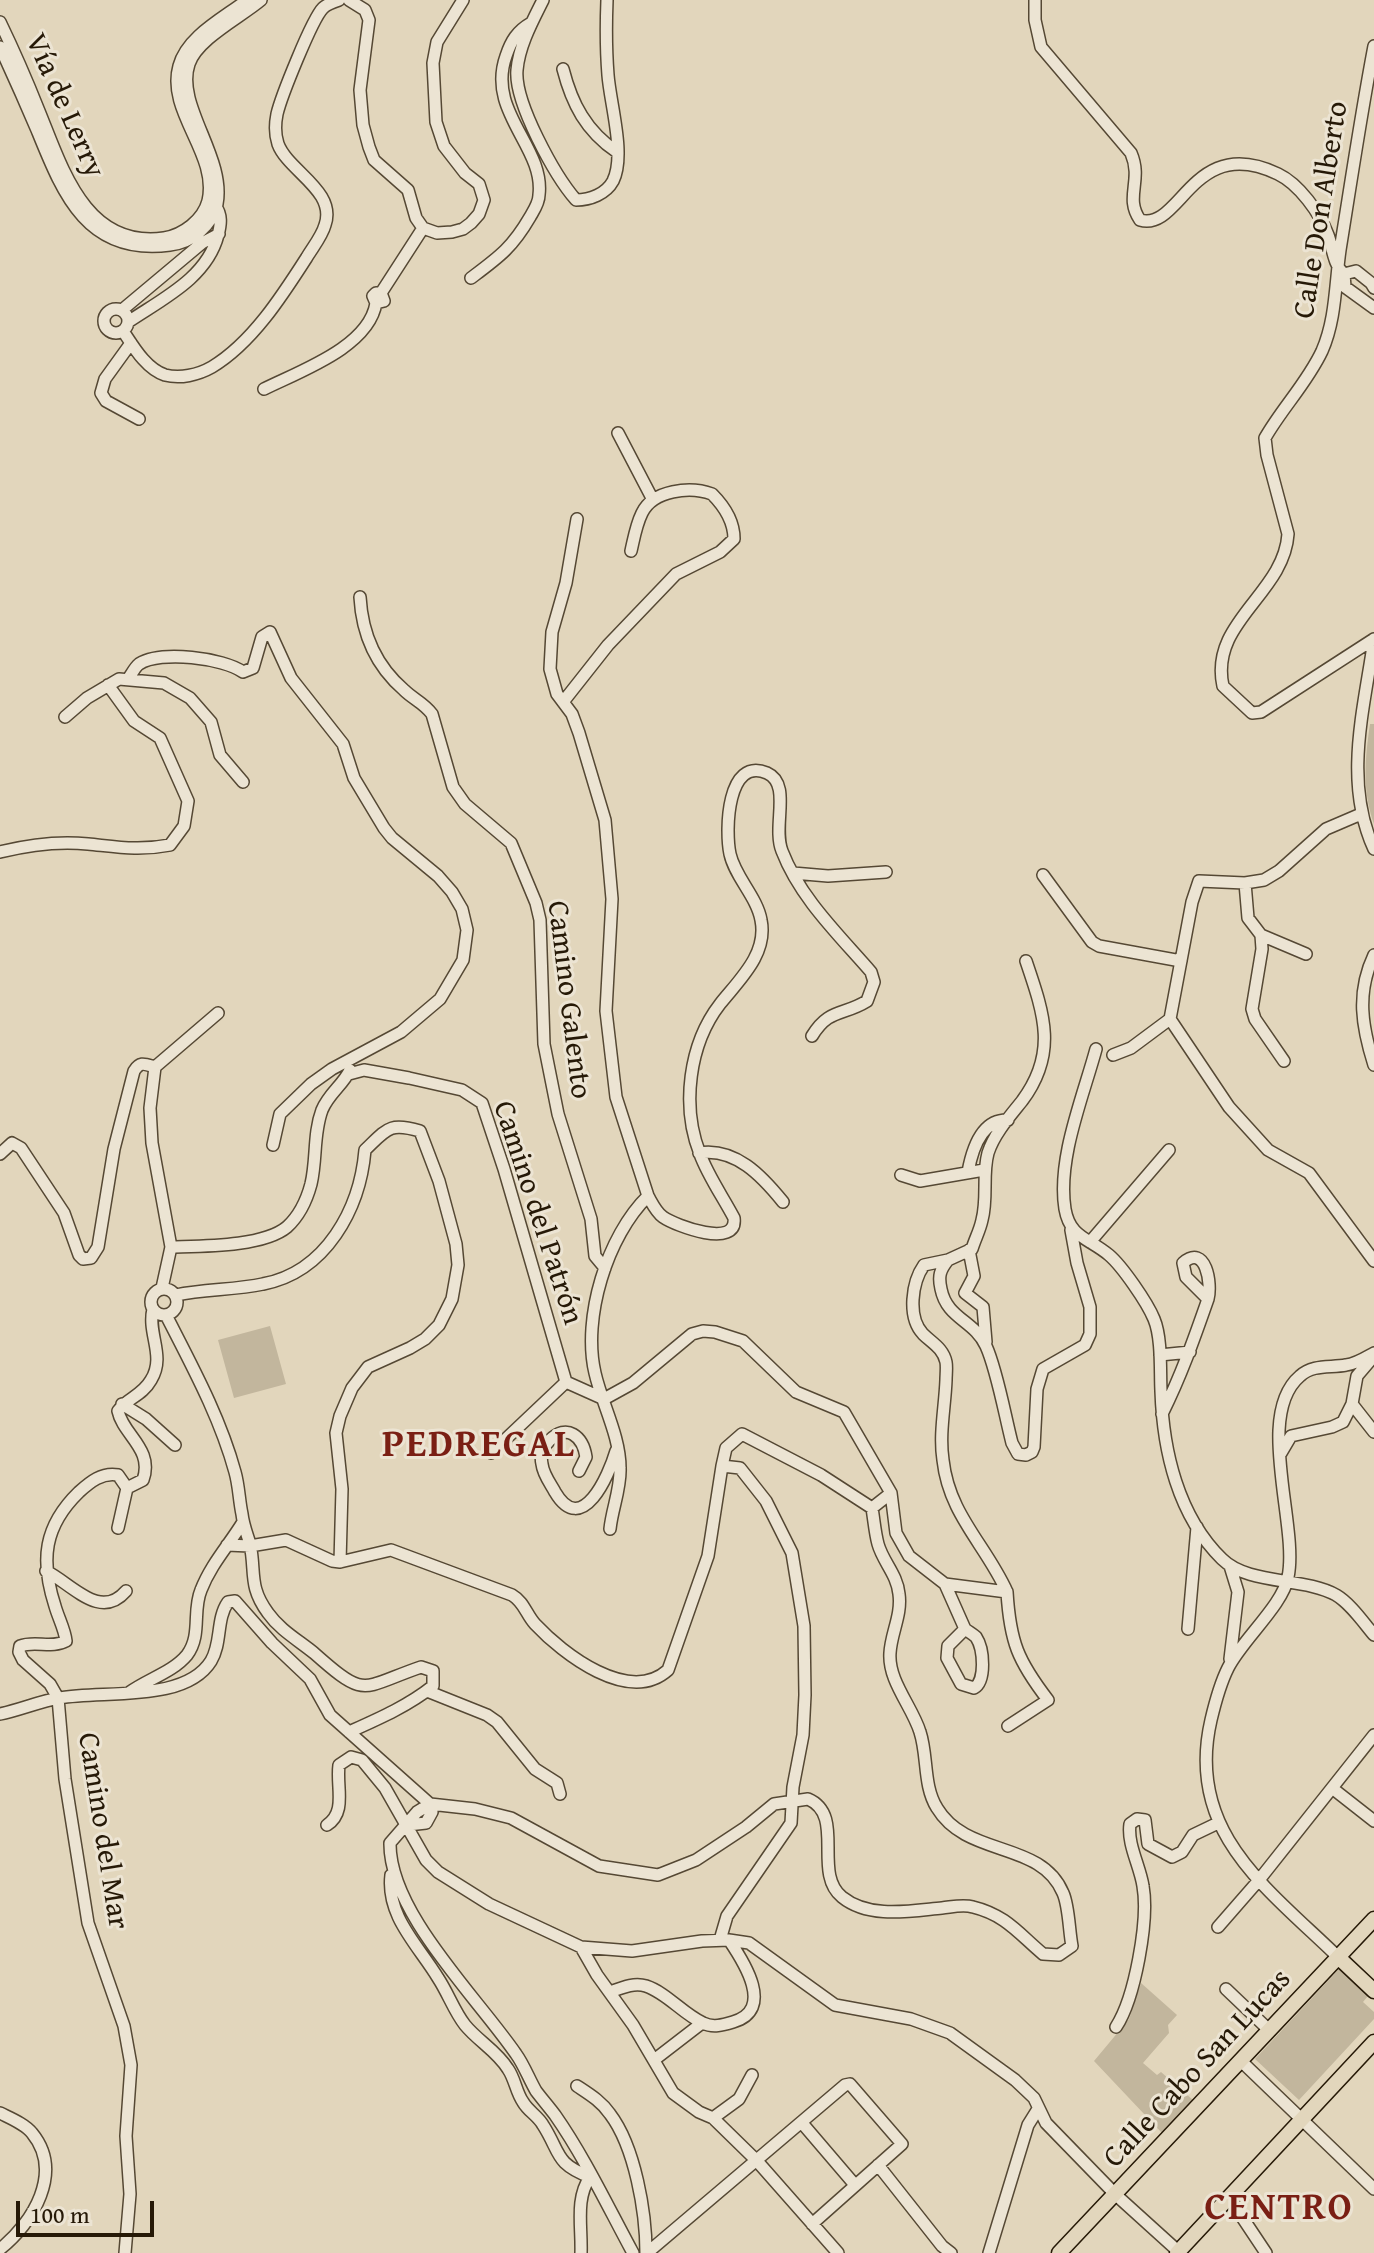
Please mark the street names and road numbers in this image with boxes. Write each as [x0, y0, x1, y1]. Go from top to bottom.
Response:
street label: Vía de Lerry [16, 28, 112, 184]
street label: Calle Don Alberto [1287, 99, 1357, 321]
street label: Camino Galento [538, 899, 598, 1101]
street label: Camino del Patrón [484, 1097, 590, 1329]
street label: Camino del Mar [69, 1730, 135, 1932]
street label: Calle Cabo San Lucas [1097, 1962, 1299, 2176]

